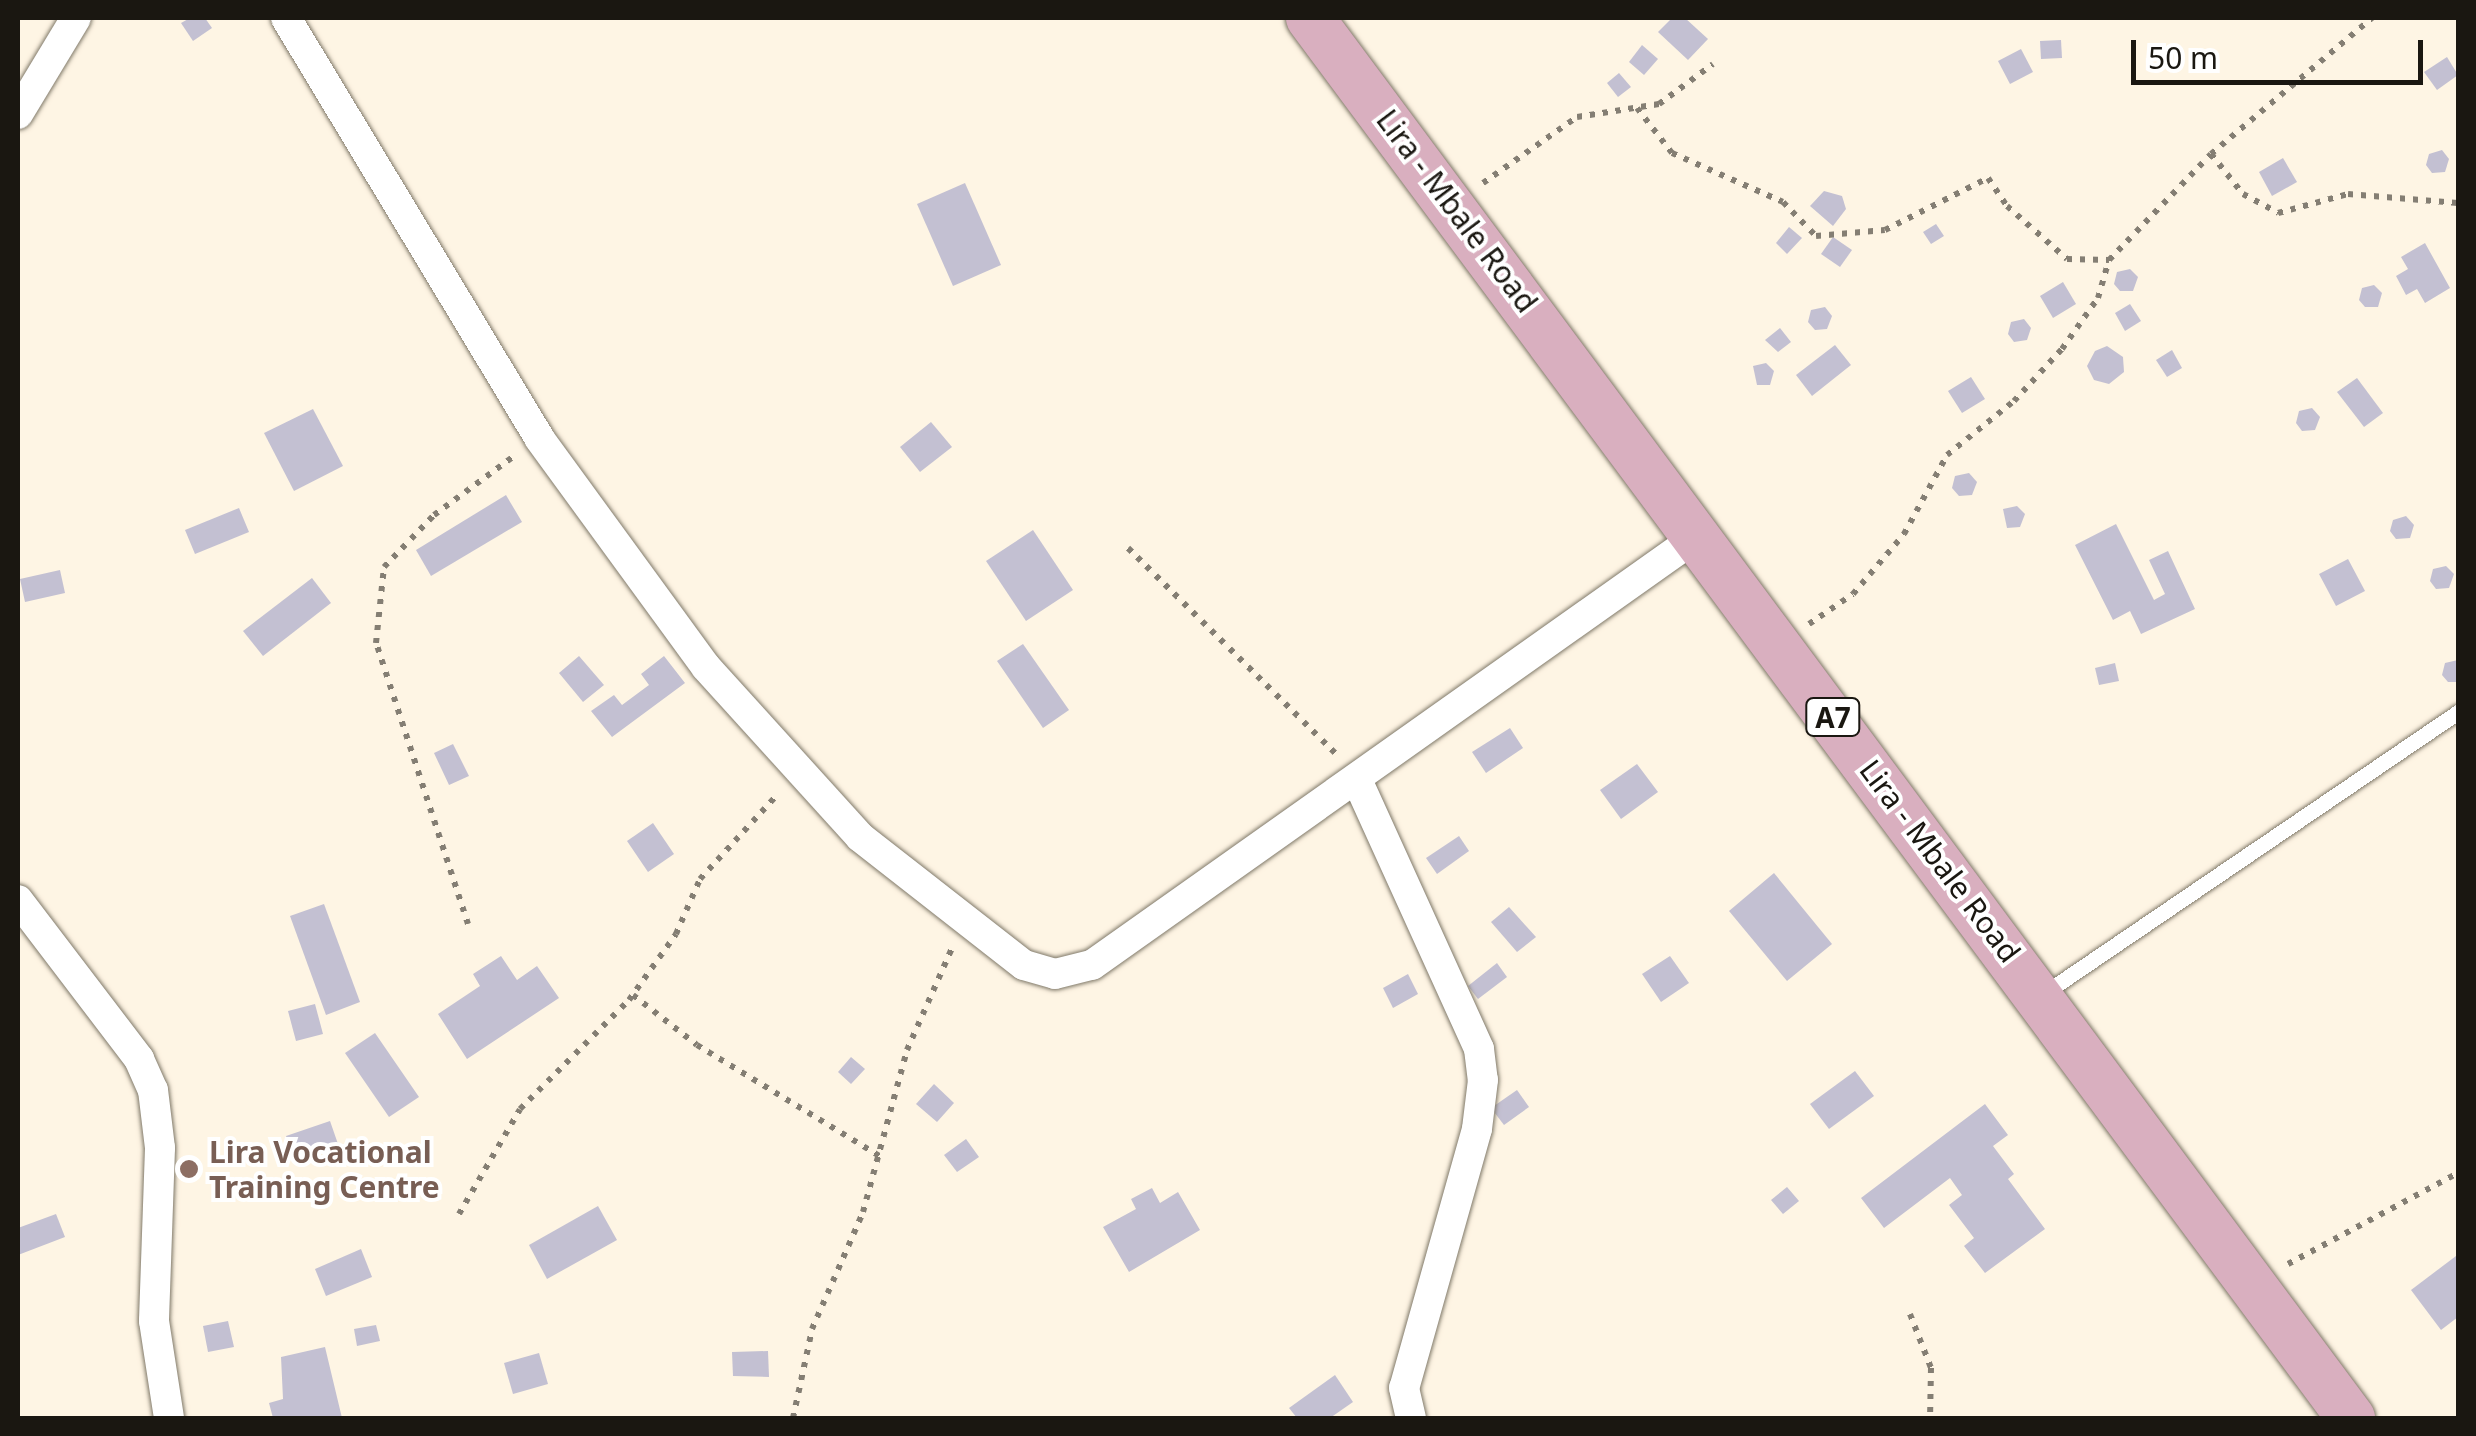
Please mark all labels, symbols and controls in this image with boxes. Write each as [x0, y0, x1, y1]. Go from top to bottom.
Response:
scale bar [2136, 20, 2428, 82]
text: 50 m [2148, 37, 2218, 78]
street label: Lira - Mbale Road [1369, 103, 1545, 319]
road number: A7 [1803, 694, 1863, 740]
street label: Lira - Mbale Road [1852, 753, 2028, 969]
place label: Lira Vocational Training Centre [209, 1134, 440, 1204]
marker: Lira Vocational Training Centre [178, 1158, 200, 1180]

